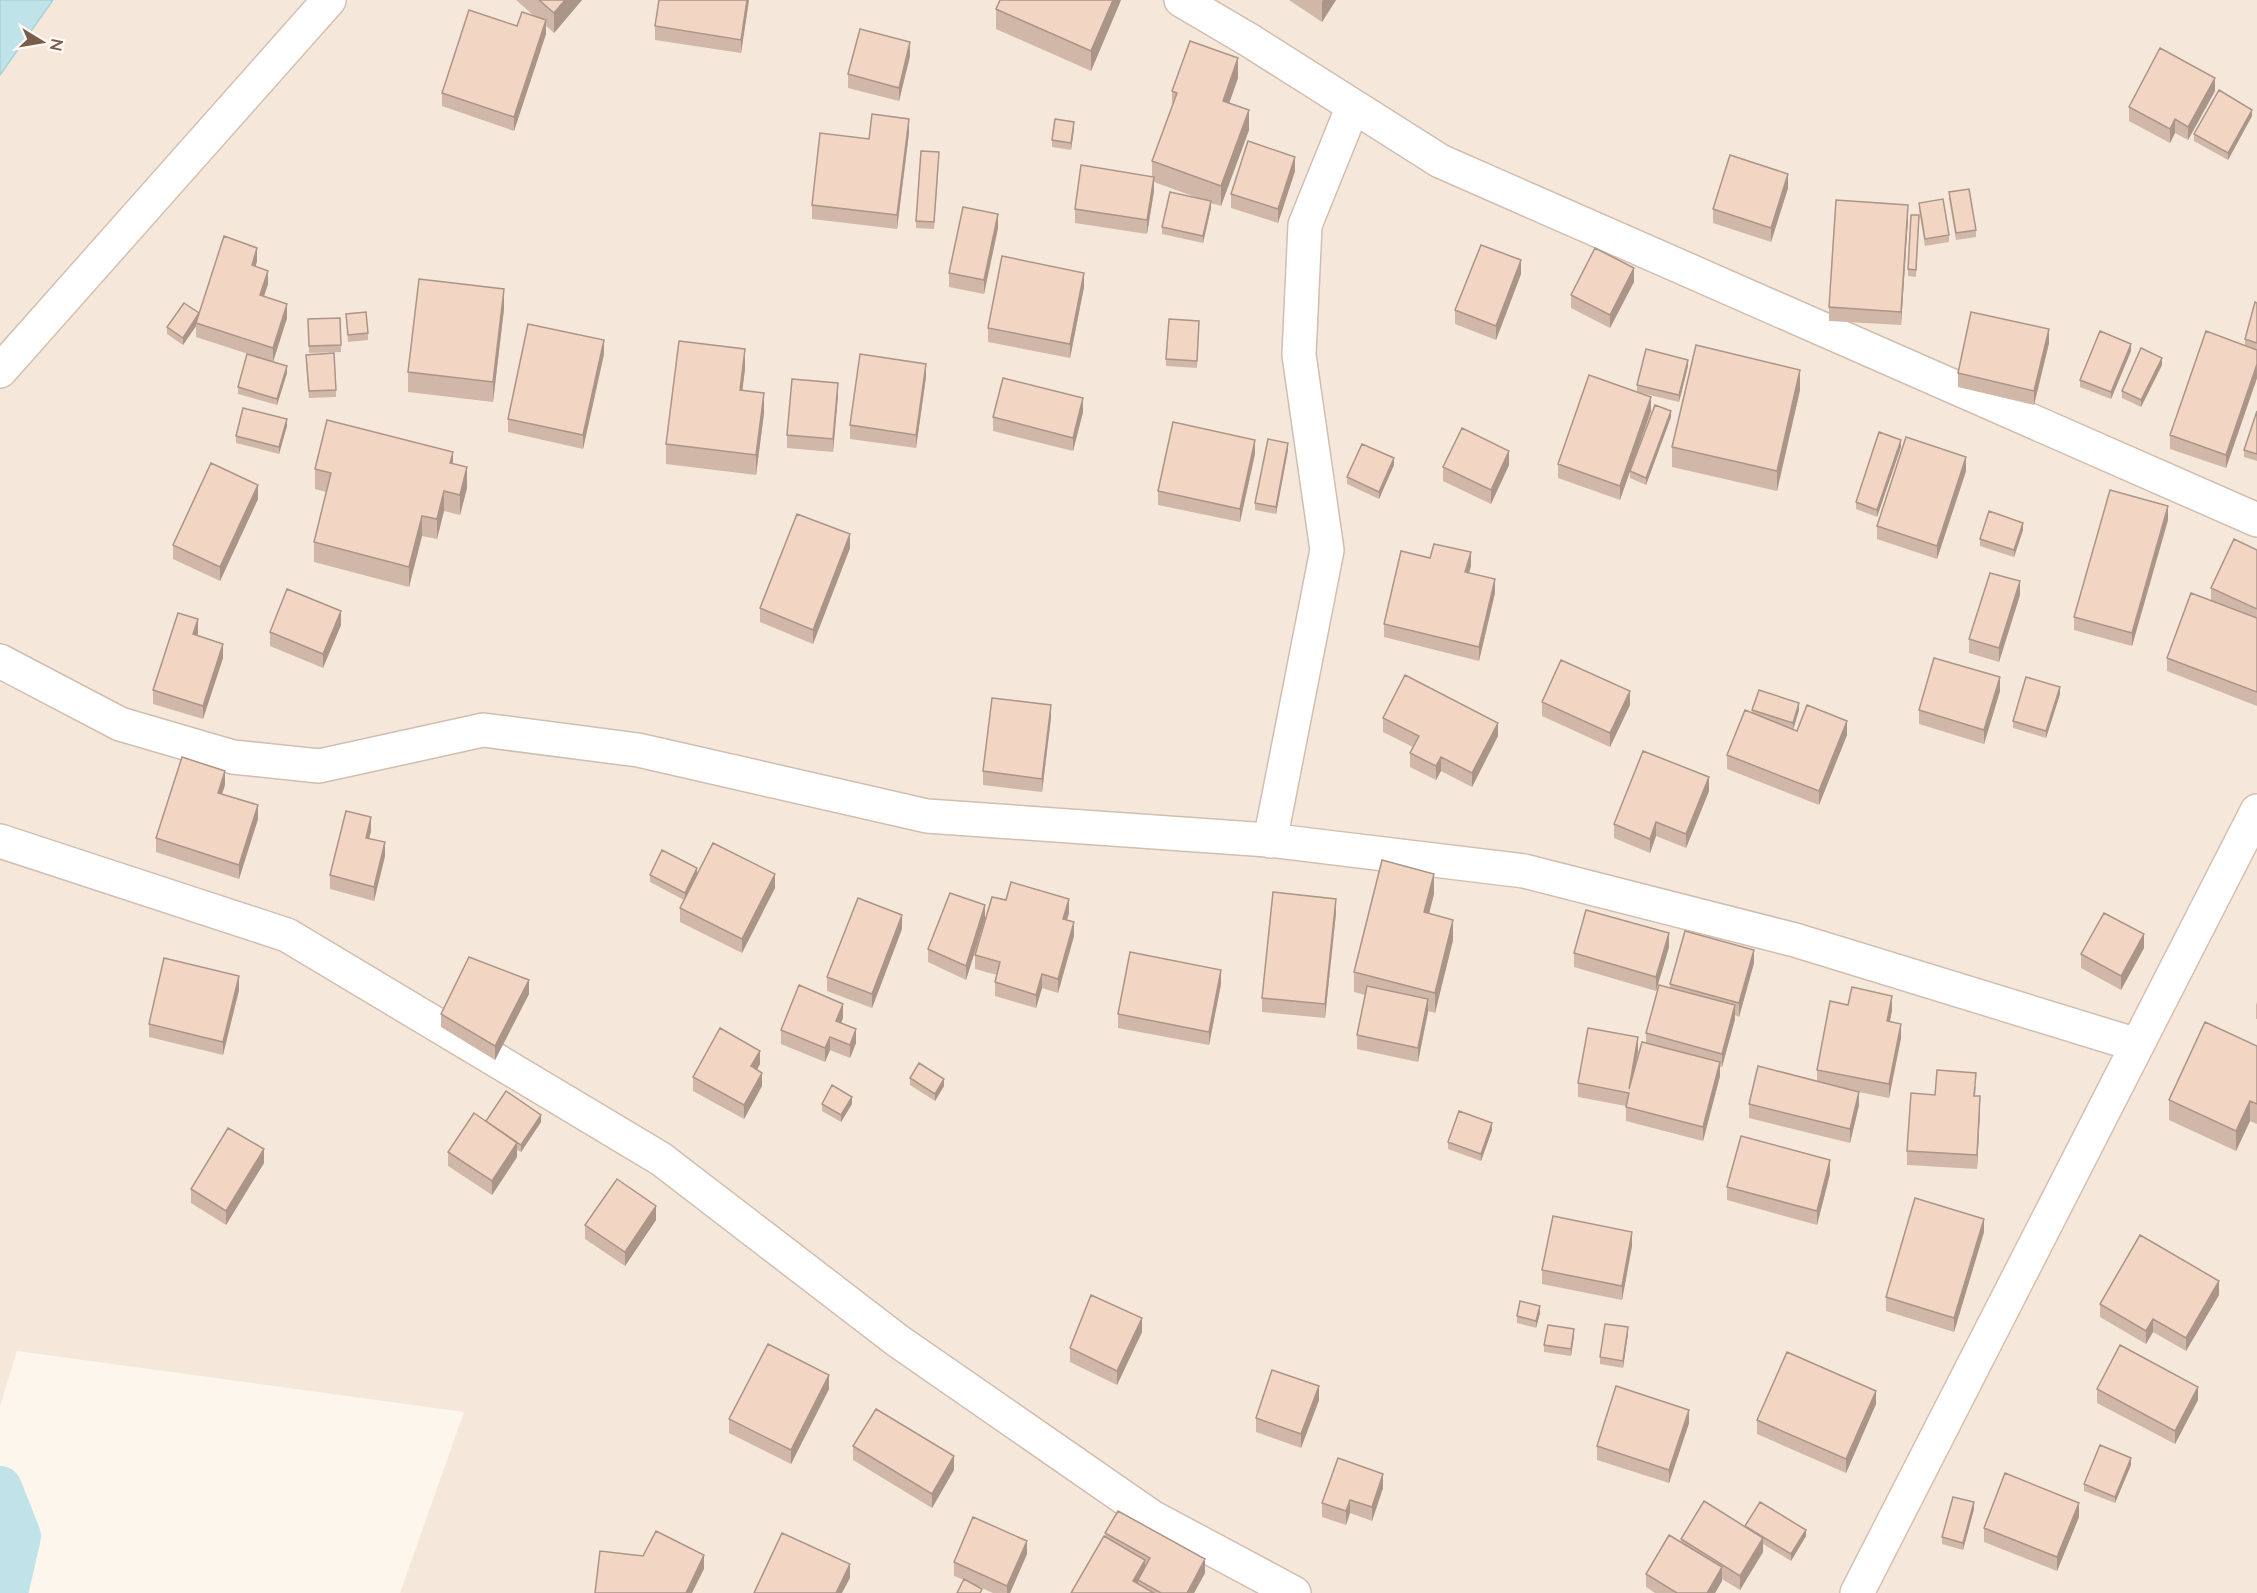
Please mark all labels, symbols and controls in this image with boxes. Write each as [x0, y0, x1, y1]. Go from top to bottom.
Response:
north arrow [12, 12, 72, 72]
text: N [47, 37, 68, 53]

